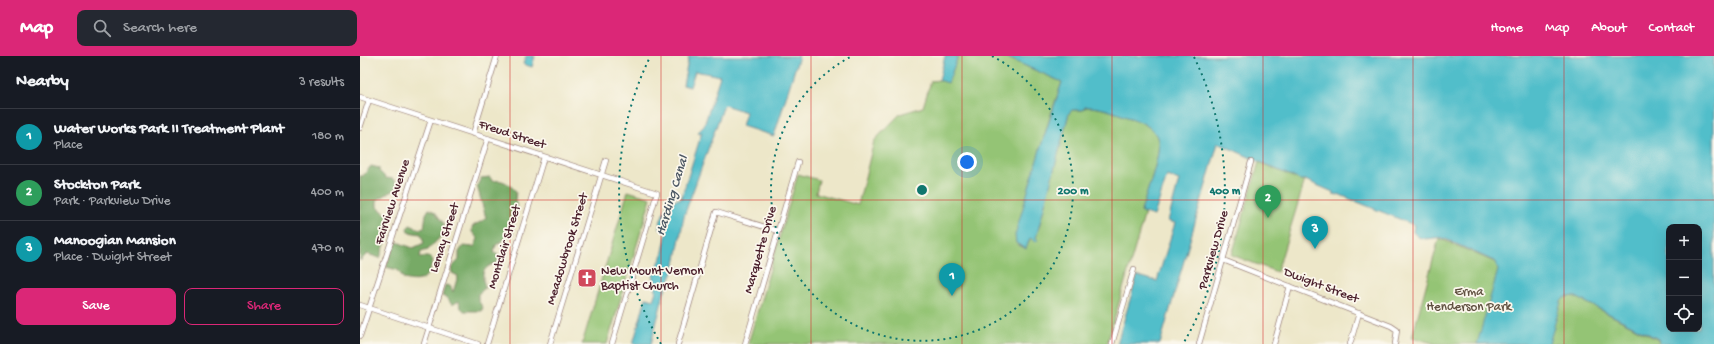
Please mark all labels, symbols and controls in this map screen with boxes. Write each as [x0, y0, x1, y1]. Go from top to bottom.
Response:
search box [77, 10, 357, 46]
text: Map [20, 17, 53, 40]
icon: search [91, 17, 113, 39]
text: Search here [123, 19, 197, 37]
text: Home [1491, 20, 1523, 37]
text: Map [1545, 20, 1569, 37]
text: About [1591, 20, 1627, 37]
text: Contact [1649, 20, 1694, 37]
text: Nearby [16, 72, 69, 92]
text: 3 results [299, 75, 344, 90]
street label: Freud Street [476, 117, 549, 153]
text: Water Works Park II Treatment Plant [54, 120, 284, 138]
text: 1 [26, 129, 32, 144]
text: 180 m [312, 129, 344, 144]
text: Place [54, 138, 82, 153]
your location [957, 152, 977, 172]
water label: Harding Canal [653, 153, 693, 238]
street label: Fairview Avenue [372, 157, 414, 248]
text: Stockton Park [54, 176, 140, 194]
centre of rings [915, 183, 929, 197]
text: 2 [26, 185, 32, 200]
text: 400 m [311, 185, 344, 200]
text: 200 m [1058, 185, 1089, 199]
text: 400 m [1209, 185, 1241, 199]
pin: 2 [1255, 185, 1281, 218]
street label: Meadowbrook Street [544, 190, 593, 307]
text: Park · Parkview Drive [54, 194, 171, 209]
street label: Lemay Street [427, 200, 464, 275]
street label: Montclair Street [485, 202, 525, 291]
street label: Marquette Drive [741, 204, 781, 295]
street label: Parkview Drive [1195, 208, 1233, 292]
pin: 3 [1302, 216, 1328, 249]
map controls [1666, 224, 1702, 332]
button: + [1666, 224, 1702, 260]
text: Manoogian Mansion [54, 232, 176, 250]
text: 3 [26, 241, 32, 256]
text: 470 m [311, 241, 344, 256]
text: Place · Dwight Street [54, 250, 171, 265]
button: − [1666, 260, 1702, 296]
pin: 1 [939, 263, 965, 296]
place label: New Mount Vernon Baptist Church [600, 264, 704, 294]
street label: Dwight Street [1281, 265, 1362, 308]
church icon: New Mount Vernon Baptist Church [576, 267, 598, 289]
park label: Erma Henderson Park [1427, 285, 1513, 315]
button: Save [16, 288, 176, 325]
button: Share [184, 288, 344, 325]
button: locate [1666, 296, 1702, 332]

